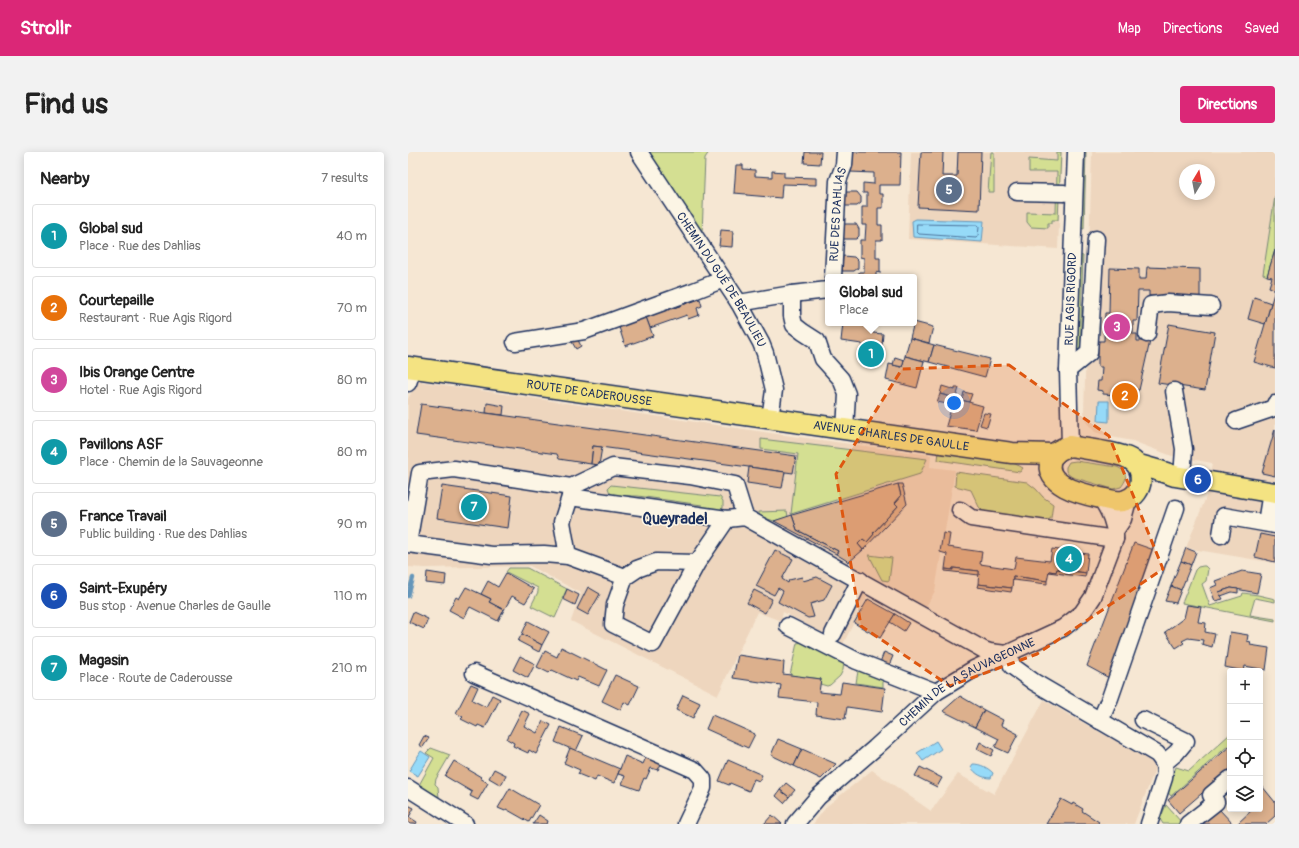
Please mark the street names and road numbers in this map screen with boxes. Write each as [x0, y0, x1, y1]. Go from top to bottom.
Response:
street label: RUE DES DAHLIAS [827, 165, 851, 262]
street label: CHEMIN DU GUÉ DE BEAULIEU [673, 209, 769, 350]
street label: RUE AGIS RIGORD [1062, 252, 1080, 346]
street label: ROUTE DE CADEROUSSE [526, 377, 653, 410]
street label: AVENUE CHARLES DE GAULLE [812, 418, 970, 455]
street label: CHEMIN DE LA SAUVAGEONNE [896, 635, 1038, 730]

